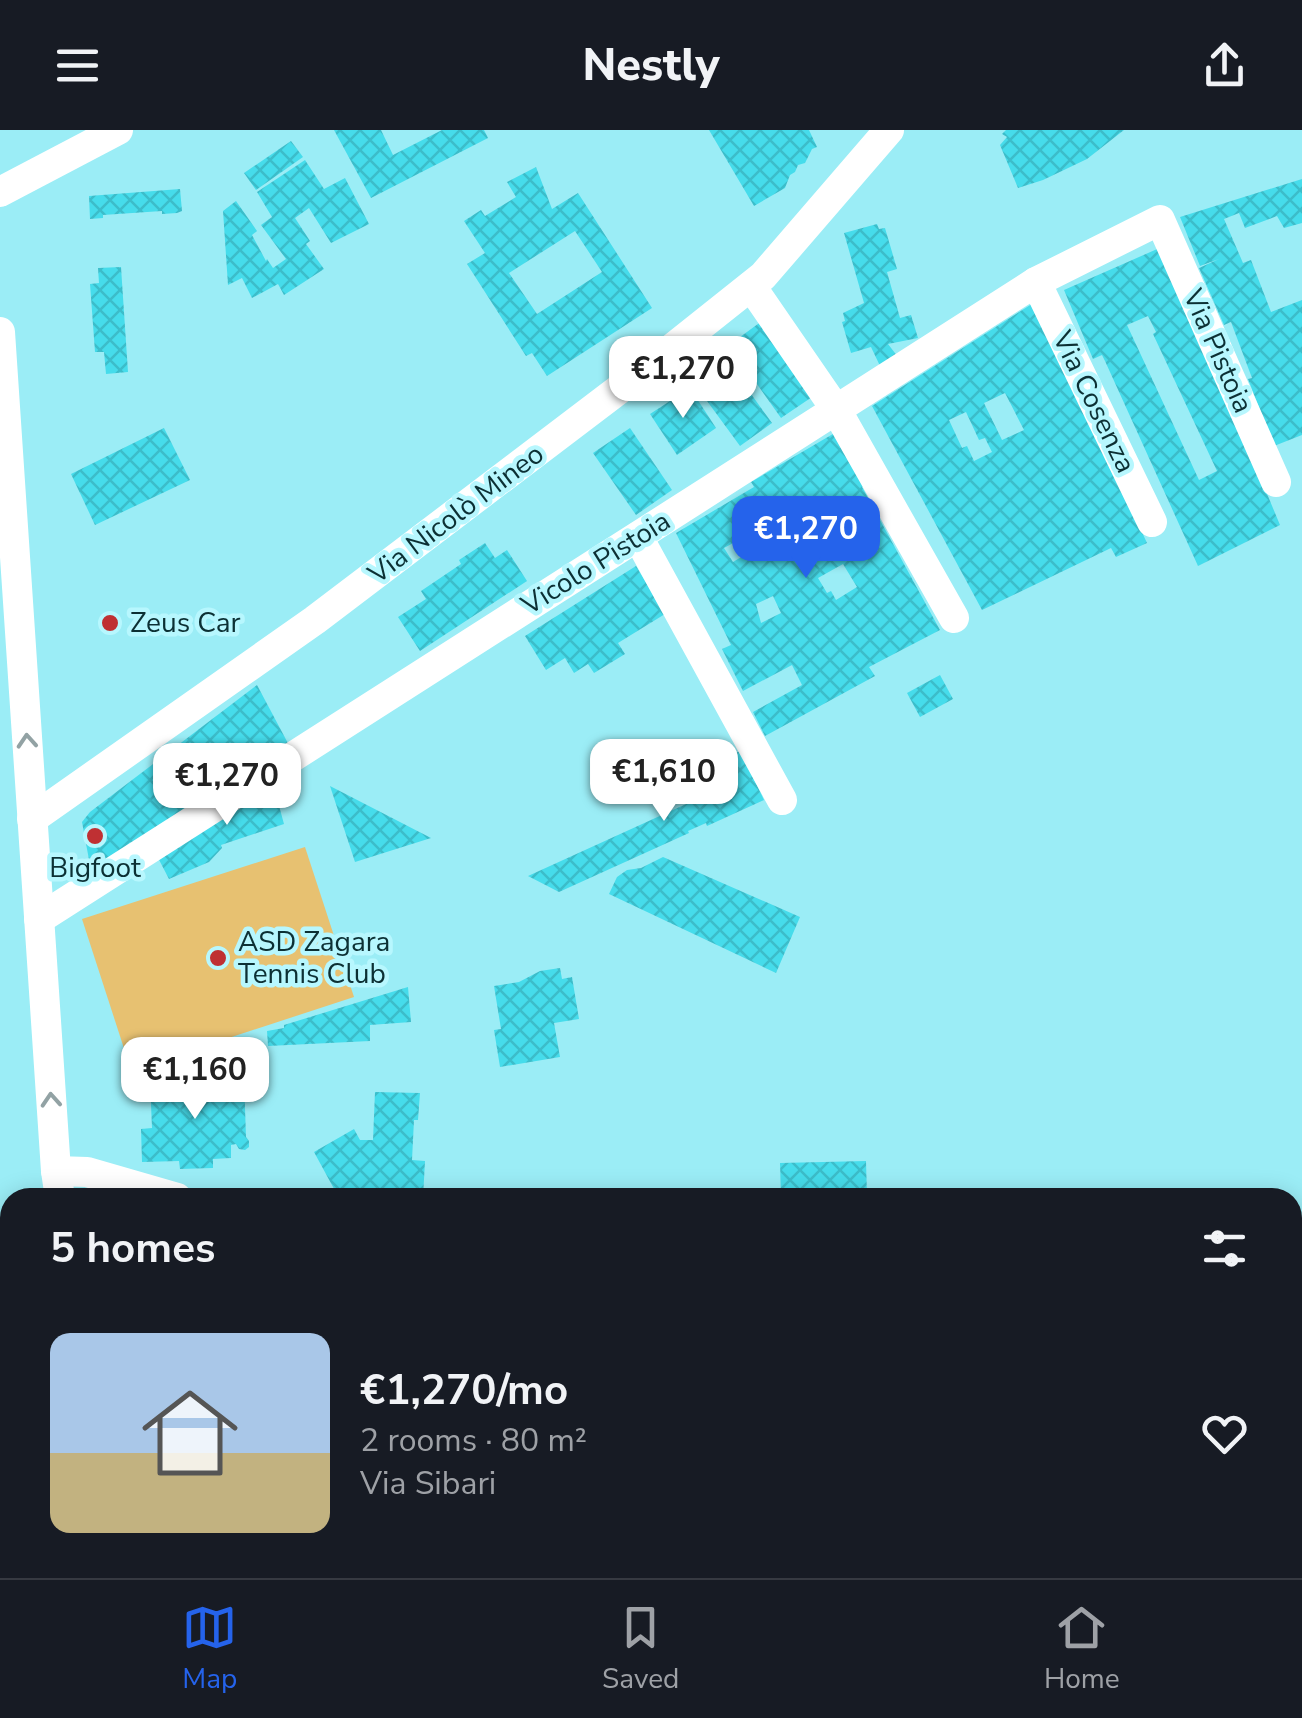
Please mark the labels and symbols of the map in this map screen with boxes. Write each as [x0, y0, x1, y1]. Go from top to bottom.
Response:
street label: Via Pistoia [1173, 282, 1262, 419]
street label: Via Cosenza [1043, 324, 1145, 479]
pin: €1,270 [602, 336, 764, 421]
street label: Via Nicolò Mineo [360, 435, 552, 593]
pin: €1,270 [725, 496, 887, 581]
street label: Vicolo Pistoia [513, 502, 678, 624]
place label: Zeus Car [130, 604, 241, 642]
marker: Zeus Car [99, 612, 121, 634]
one-way arrow [17, 733, 38, 749]
pin: €1,610 [583, 739, 745, 824]
pin: €1,270 [146, 743, 308, 828]
marker: Bigfoot [84, 825, 106, 847]
place label: Bigfoot [49, 849, 141, 887]
place label: ASD Zagara Tennis Club [238, 923, 390, 993]
marker: ASD Zagara Tennis Club [207, 947, 229, 969]
pin: €1,160 [114, 1037, 276, 1122]
one-way arrow [41, 1092, 63, 1108]

